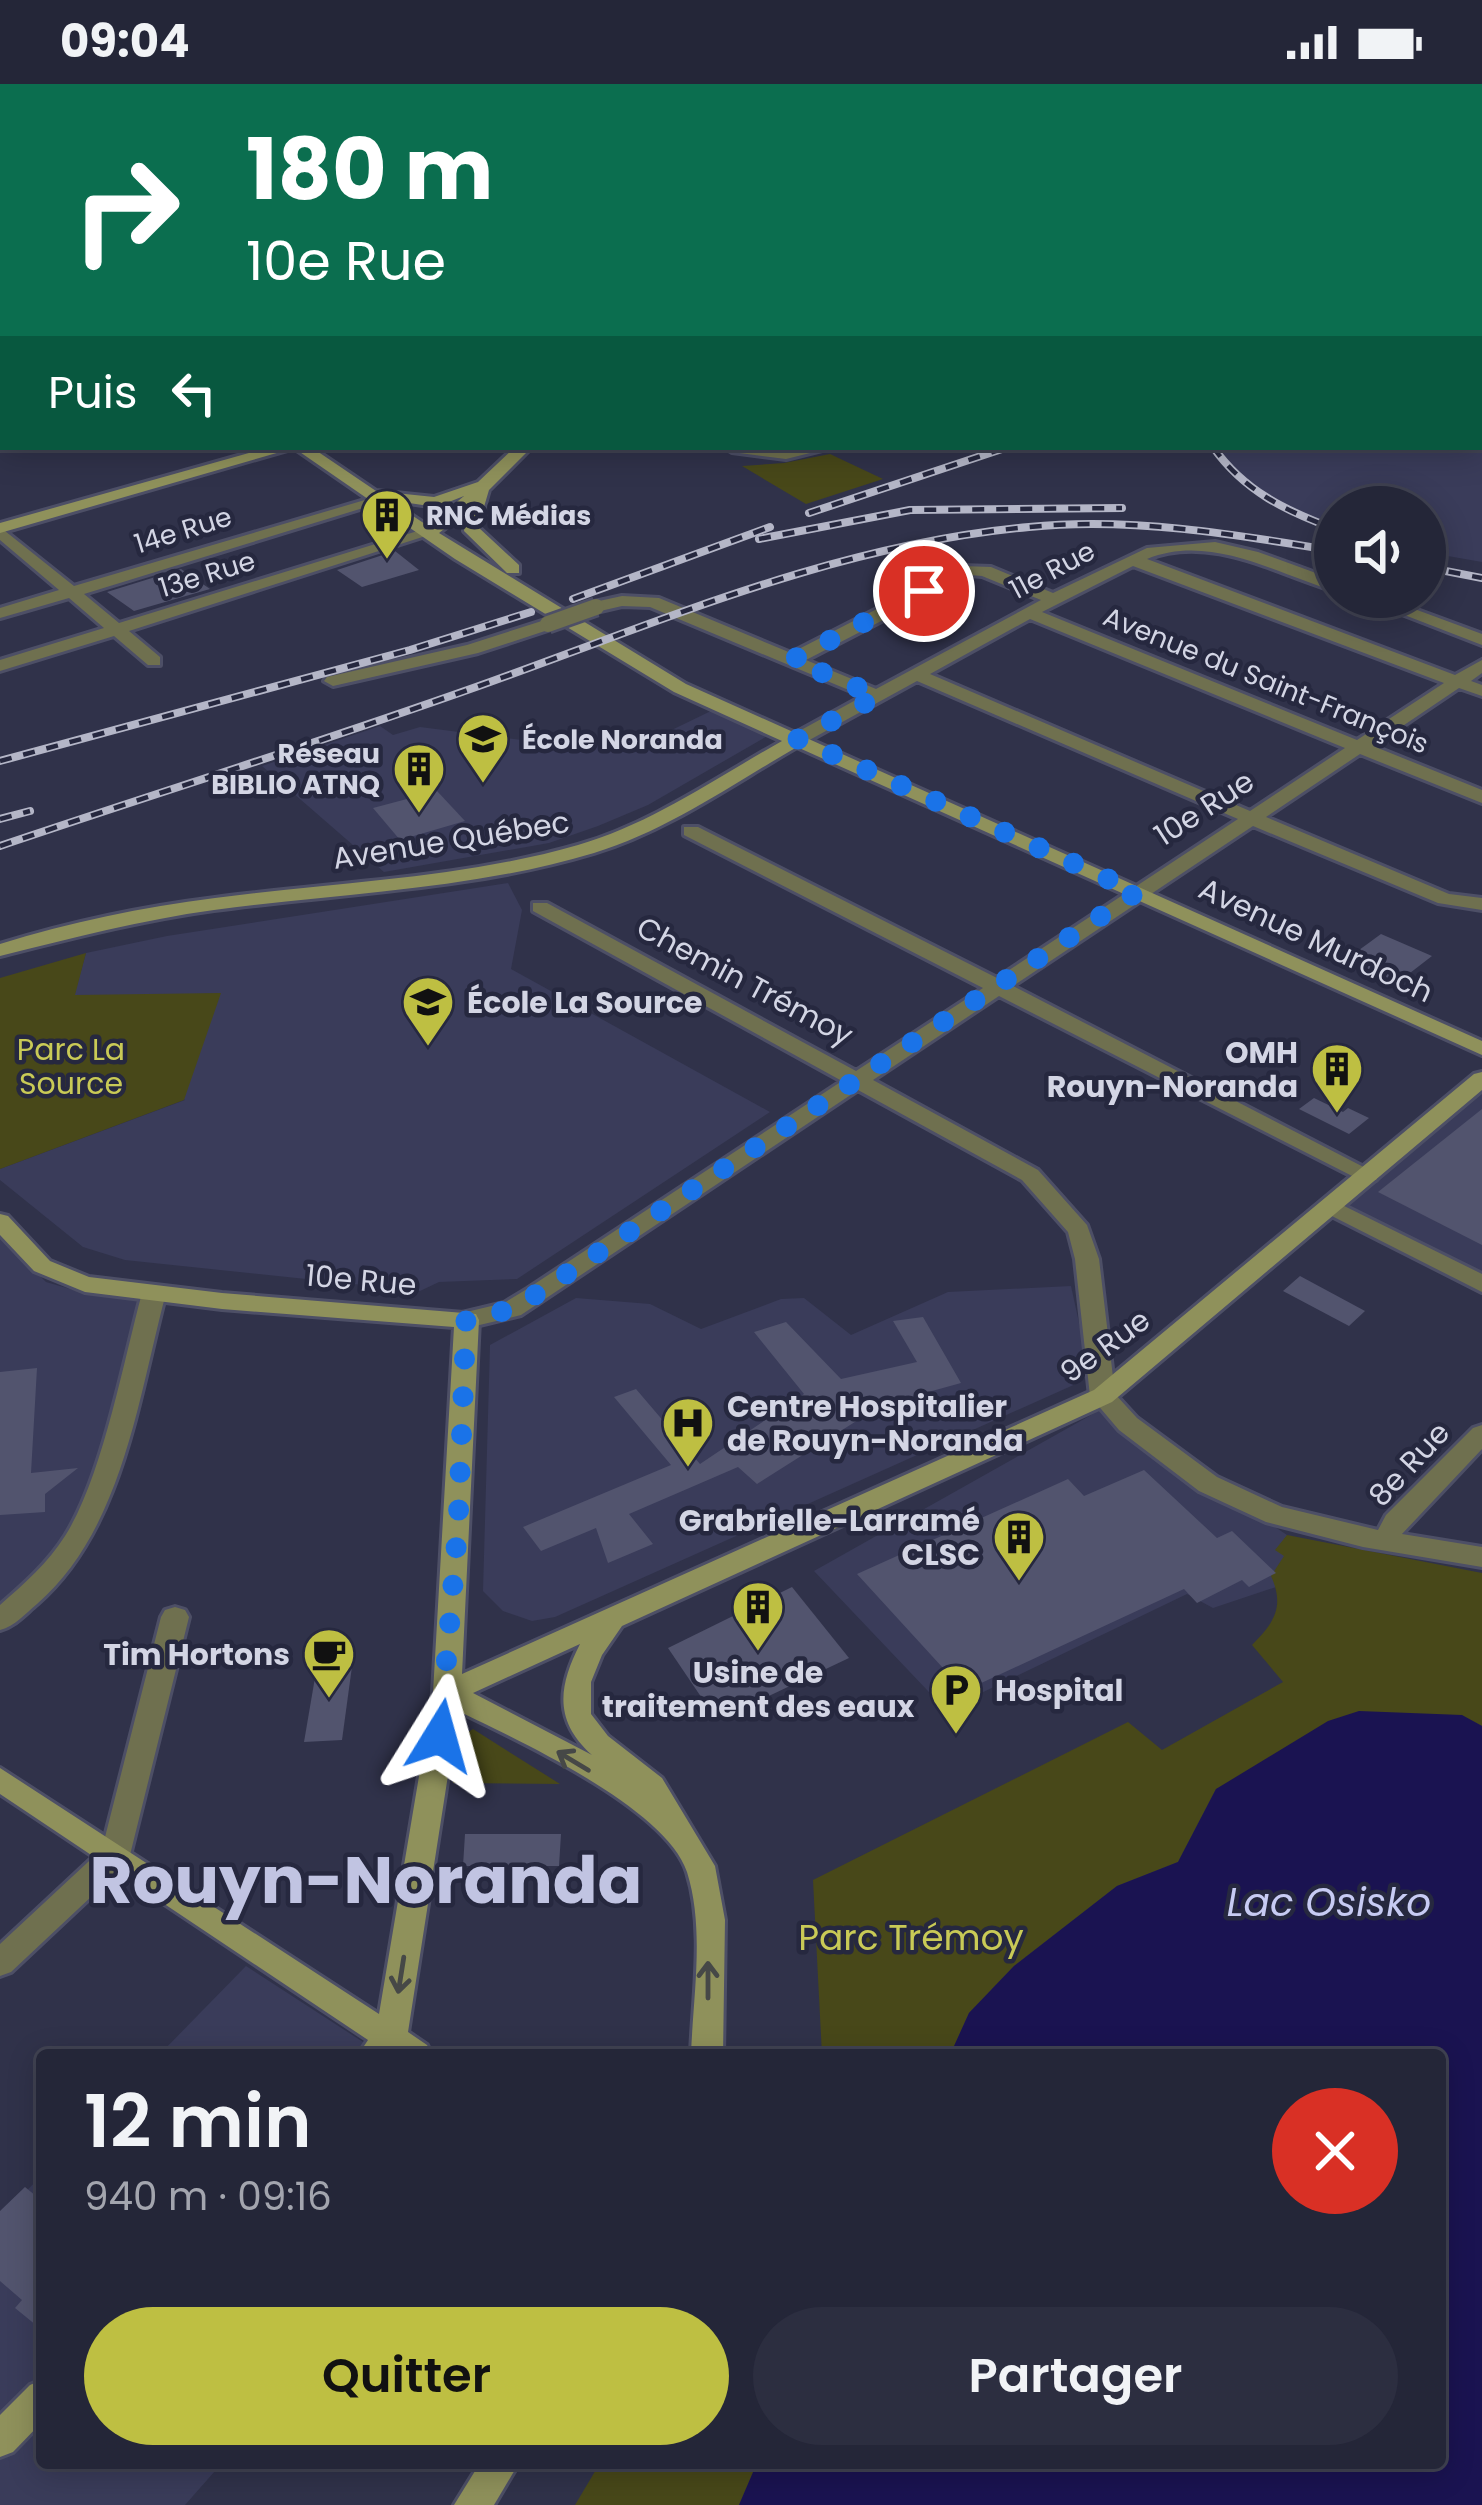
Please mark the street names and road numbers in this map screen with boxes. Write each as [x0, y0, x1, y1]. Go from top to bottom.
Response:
street label: 14e Rue [130, 498, 236, 562]
street label: 11e Rue [1003, 532, 1101, 608]
street label: 13e Rue [154, 542, 260, 606]
street label: Avenue du Saint-François [1098, 598, 1434, 762]
street label: 10e Rue [1146, 760, 1262, 856]
street label: Avenue Québec [330, 800, 572, 880]
street label: Avenue Murdoch [1192, 867, 1440, 1013]
street label: Chemin Trémoy [629, 906, 861, 1056]
street label: 10e Rue [304, 1254, 418, 1306]
street label: 9e Rue [1051, 1299, 1159, 1393]
street label: 8e Rue [1359, 1412, 1459, 1516]

